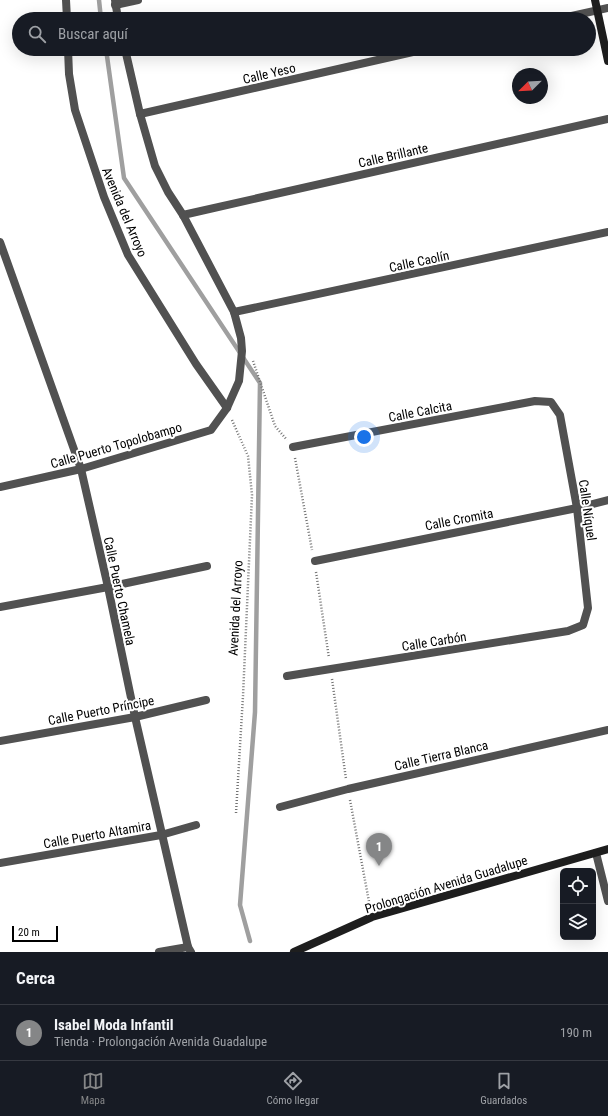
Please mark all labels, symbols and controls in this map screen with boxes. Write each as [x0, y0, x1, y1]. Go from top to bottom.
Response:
search box [12, 12, 596, 56]
icon: search [26, 23, 48, 45]
text: Buscar aquí [58, 25, 128, 43]
street label: Calle Yeso [241, 60, 297, 87]
north arrow [512, 68, 548, 104]
street label: Calle Brillante [357, 140, 429, 171]
street label: Avenida del Arroyo [99, 165, 150, 259]
street label: Calle Caolín [388, 248, 451, 275]
street label: Calle Calcita [387, 398, 453, 425]
street label: Calle Puerto Topolobampo [49, 420, 184, 471]
your location [354, 427, 374, 447]
street label: Calle Níquel [576, 479, 599, 542]
street label: Calle Cromita [424, 506, 494, 533]
street label: Calle Puerto Chamela [101, 535, 138, 647]
street label: Avenida del Arroyo [226, 560, 245, 656]
street label: Calle Carbón [401, 629, 468, 654]
street label: Calle Puerto Príncipe [47, 693, 155, 728]
street label: Calle Tierra Blanca [393, 737, 490, 774]
street label: Calle Puerto Altamira [42, 818, 152, 851]
pin: 1 [366, 833, 392, 866]
street label: Prolongación Avenida Guadalupe [363, 853, 529, 916]
map controls [560, 868, 596, 940]
button: locate [560, 868, 596, 904]
button: layers [560, 904, 596, 940]
scale bar [12, 924, 58, 943]
text: 20 m [18, 926, 40, 939]
text: Cerca [16, 968, 55, 988]
text: Isabel Moda Infantil [54, 1016, 174, 1034]
text: 1 [26, 1025, 32, 1040]
text: 190 m [560, 1025, 592, 1040]
text: Tienda · Prolongación Avenida Guadalupe [54, 1034, 267, 1049]
tab: Mapa [81, 1070, 105, 1107]
tab: Cómo llegar [266, 1070, 319, 1107]
tab: Guardados [480, 1070, 527, 1107]

